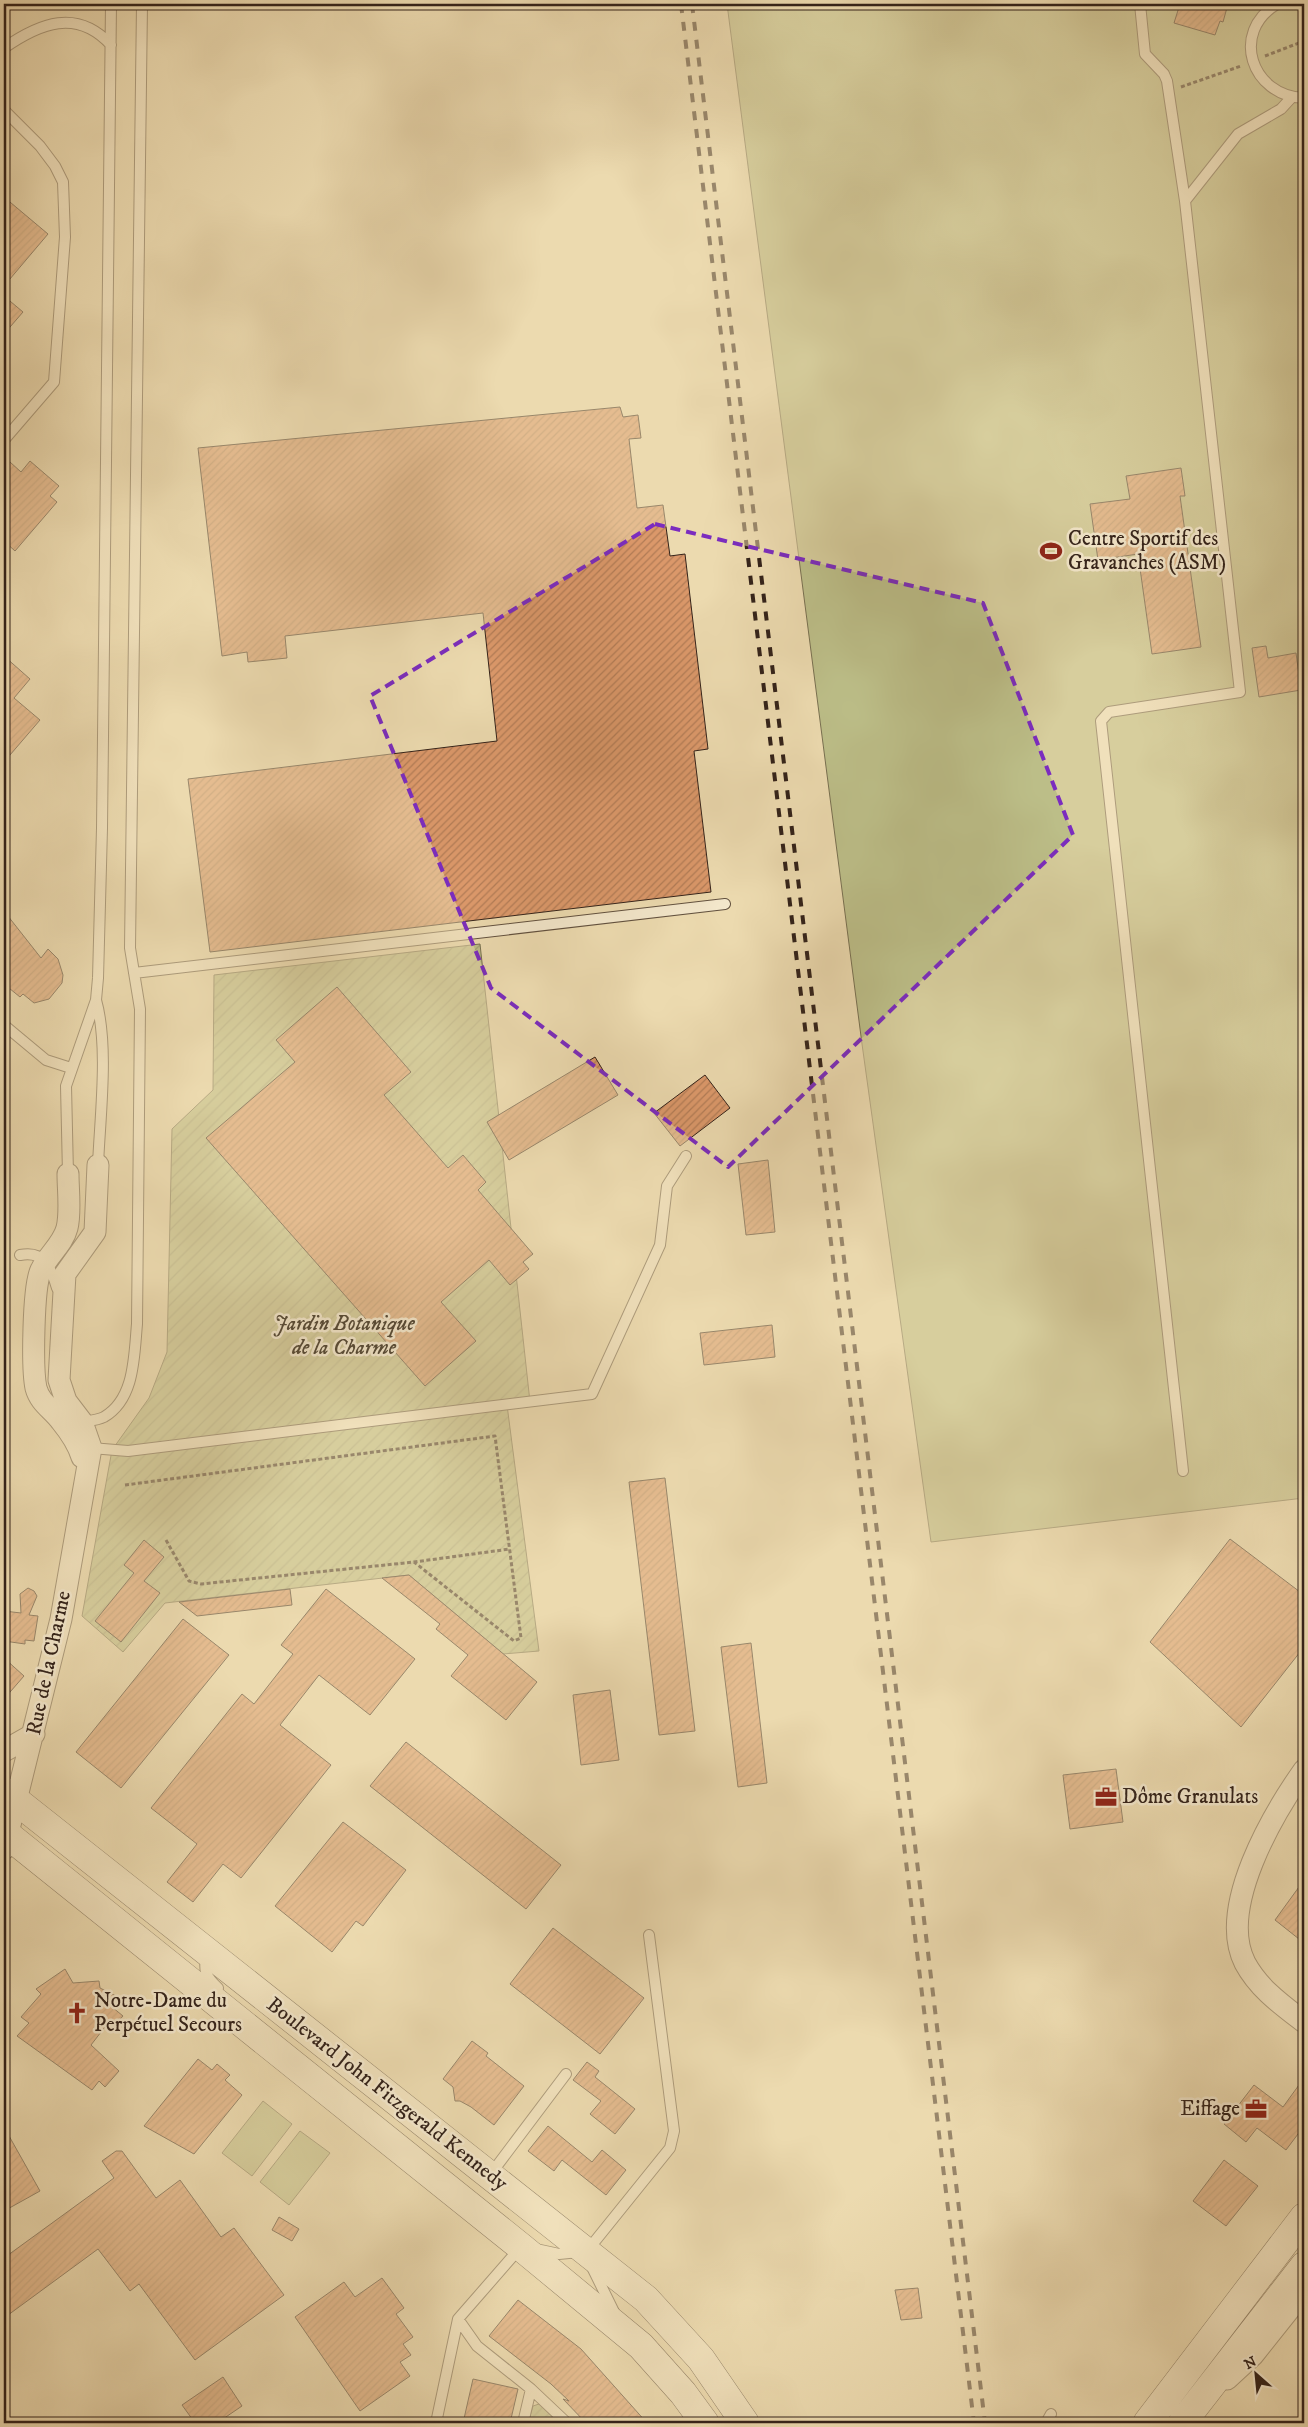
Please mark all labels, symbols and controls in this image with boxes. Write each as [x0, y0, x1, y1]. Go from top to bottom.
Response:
place label: Centre Sportif des Gravanches (ASM) [1068, 526, 1226, 576]
sports icon: Centre Sportif des Gravanches (ASM) [1038, 538, 1064, 564]
park label: Jardin Botanique de la Charme [273, 1311, 415, 1361]
street label: Rue de la Charme [21, 1588, 77, 1738]
office icon: Dôme Granulats [1093, 1784, 1119, 1810]
place label: Dôme Granulats [1122, 1784, 1258, 1810]
place label: Notre-Dame du Perpétuel Secours [94, 1988, 242, 2038]
street label: Boulevard John Fitzgerald Kennedy [261, 1992, 514, 2197]
church icon: Notre-Dame du Perpétuel Secours [64, 2000, 90, 2026]
place label: Eiffage [1180, 2096, 1240, 2122]
office icon: Eiffage [1243, 2096, 1269, 2122]
north arrow [1230, 2350, 1280, 2400]
text: N [1241, 2352, 1260, 2374]

